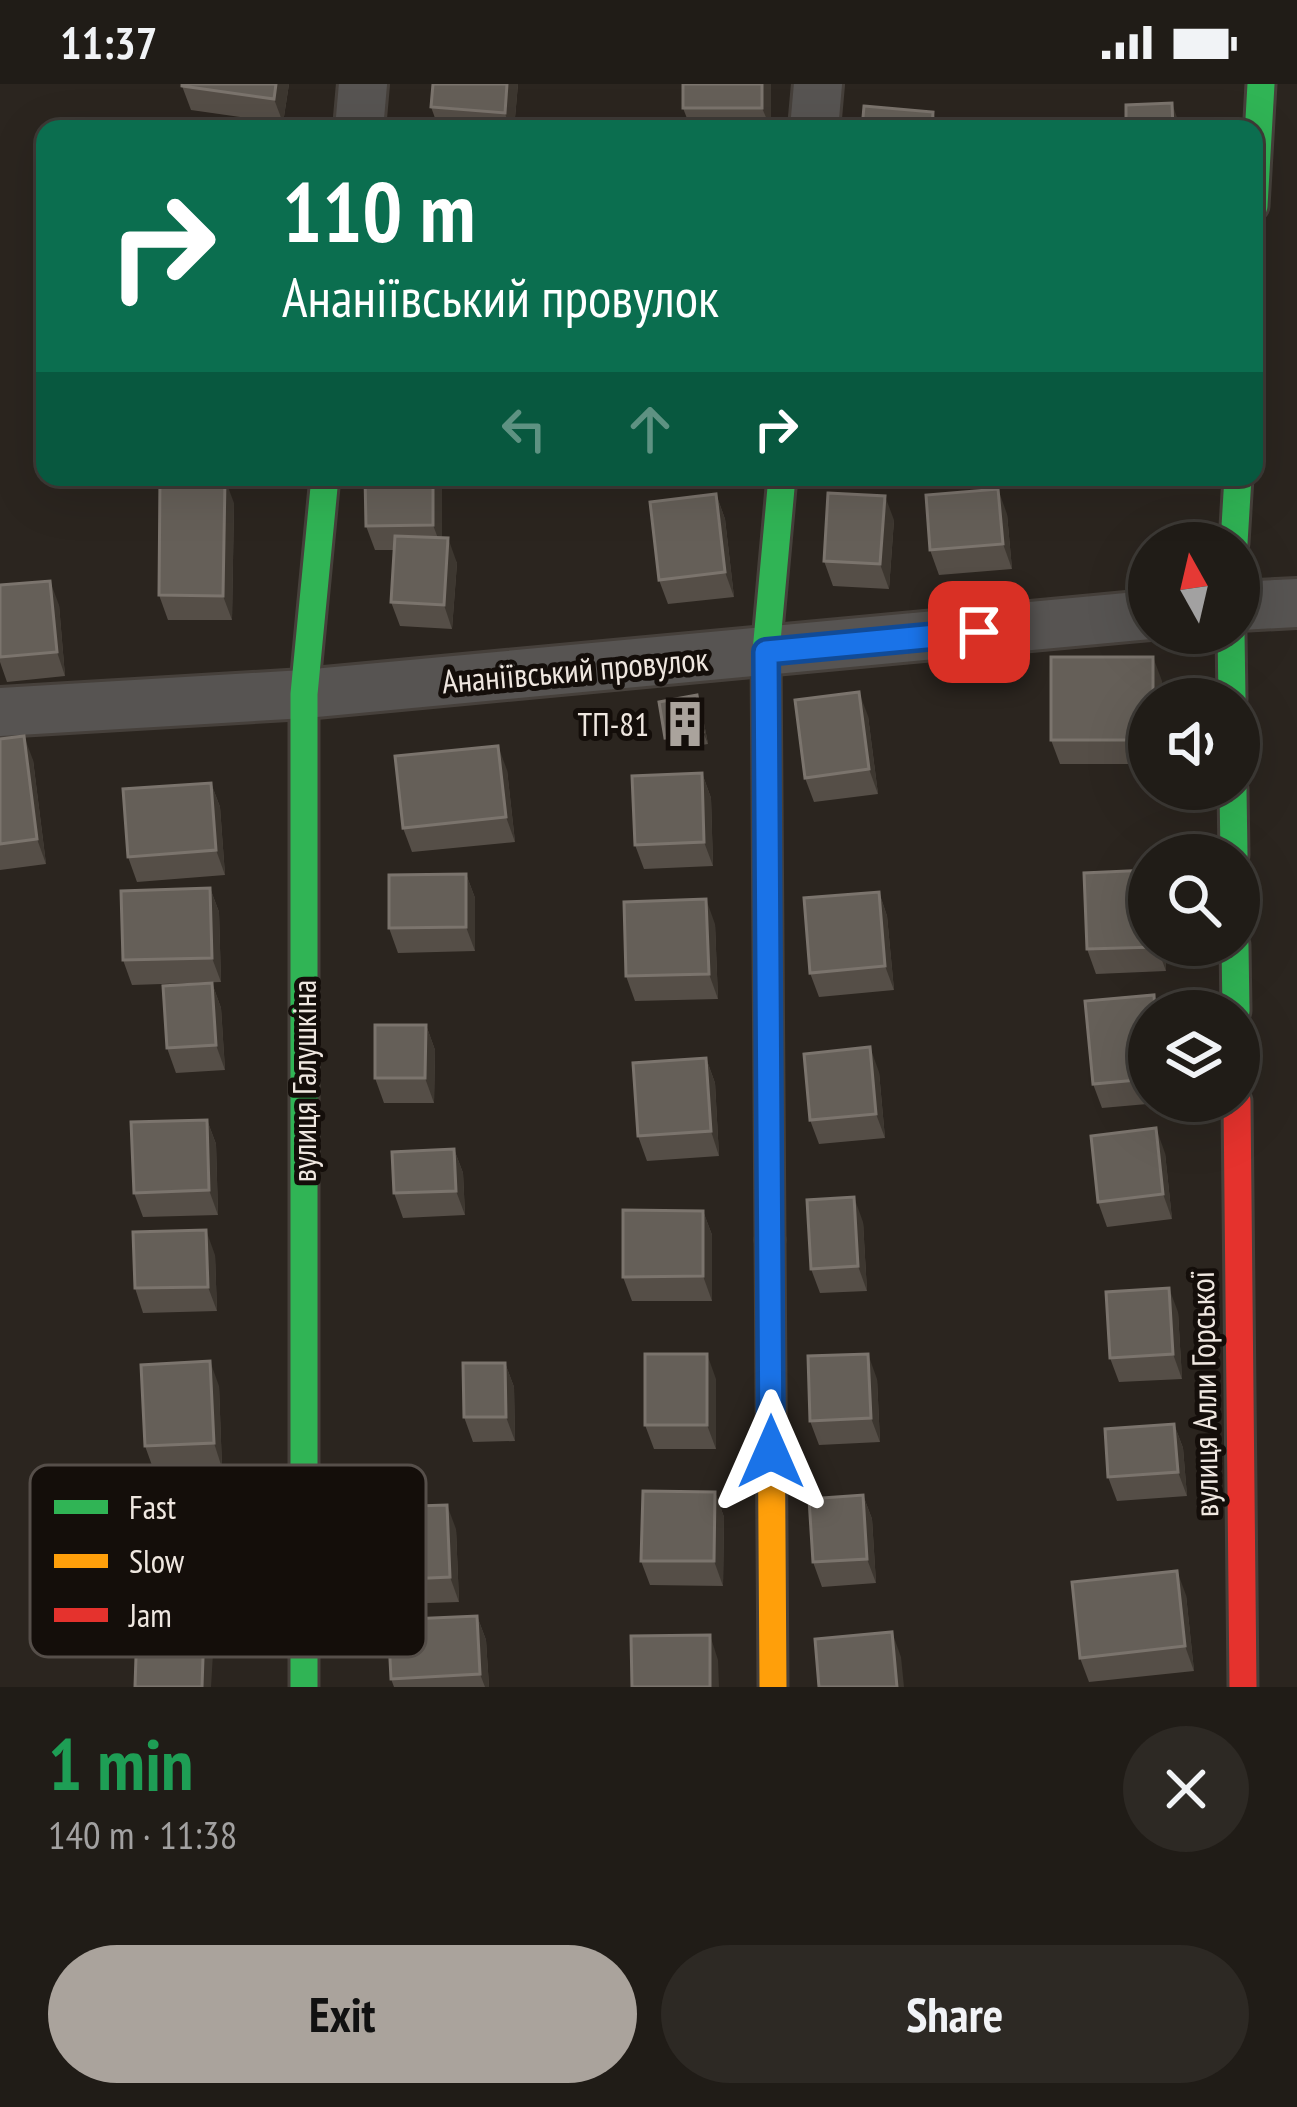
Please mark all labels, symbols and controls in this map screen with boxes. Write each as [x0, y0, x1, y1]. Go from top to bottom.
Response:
text: 11:37 [60, 13, 157, 71]
text: 110 m [282, 156, 475, 265]
icon: right [84, 168, 240, 324]
text: Ананіївський провулок [282, 262, 719, 332]
icon: left [491, 396, 557, 462]
icon: ahead [617, 396, 683, 462]
icon: right [743, 396, 809, 462]
north arrow [1128, 522, 1260, 654]
map controls [1128, 522, 1260, 1122]
pin [928, 581, 1030, 683]
icon: arrive [946, 599, 1012, 665]
street label: Ананіївський провулок [440, 636, 710, 703]
button: sound [1128, 678, 1260, 810]
building icon: ТП-81 [660, 699, 710, 749]
place label: ТП-81 [578, 702, 649, 745]
button: search [1128, 834, 1260, 966]
street label: вулиця Галушкіна [282, 980, 325, 1182]
button: layers [1128, 990, 1260, 1122]
street label: вулиця Алли Горської [1180, 1270, 1227, 1518]
position arrow [708, 1389, 834, 1515]
legend [30, 1465, 426, 1657]
text: Fast [129, 1485, 176, 1528]
text: Slow [129, 1539, 185, 1582]
text: Jam [128, 1593, 172, 1636]
text: 1 min [48, 1717, 193, 1810]
button: close [1123, 1726, 1249, 1852]
text: 140 m · 11:38 [48, 1809, 237, 1860]
button: Exit [48, 1945, 637, 2083]
button: Share [661, 1945, 1249, 2083]

